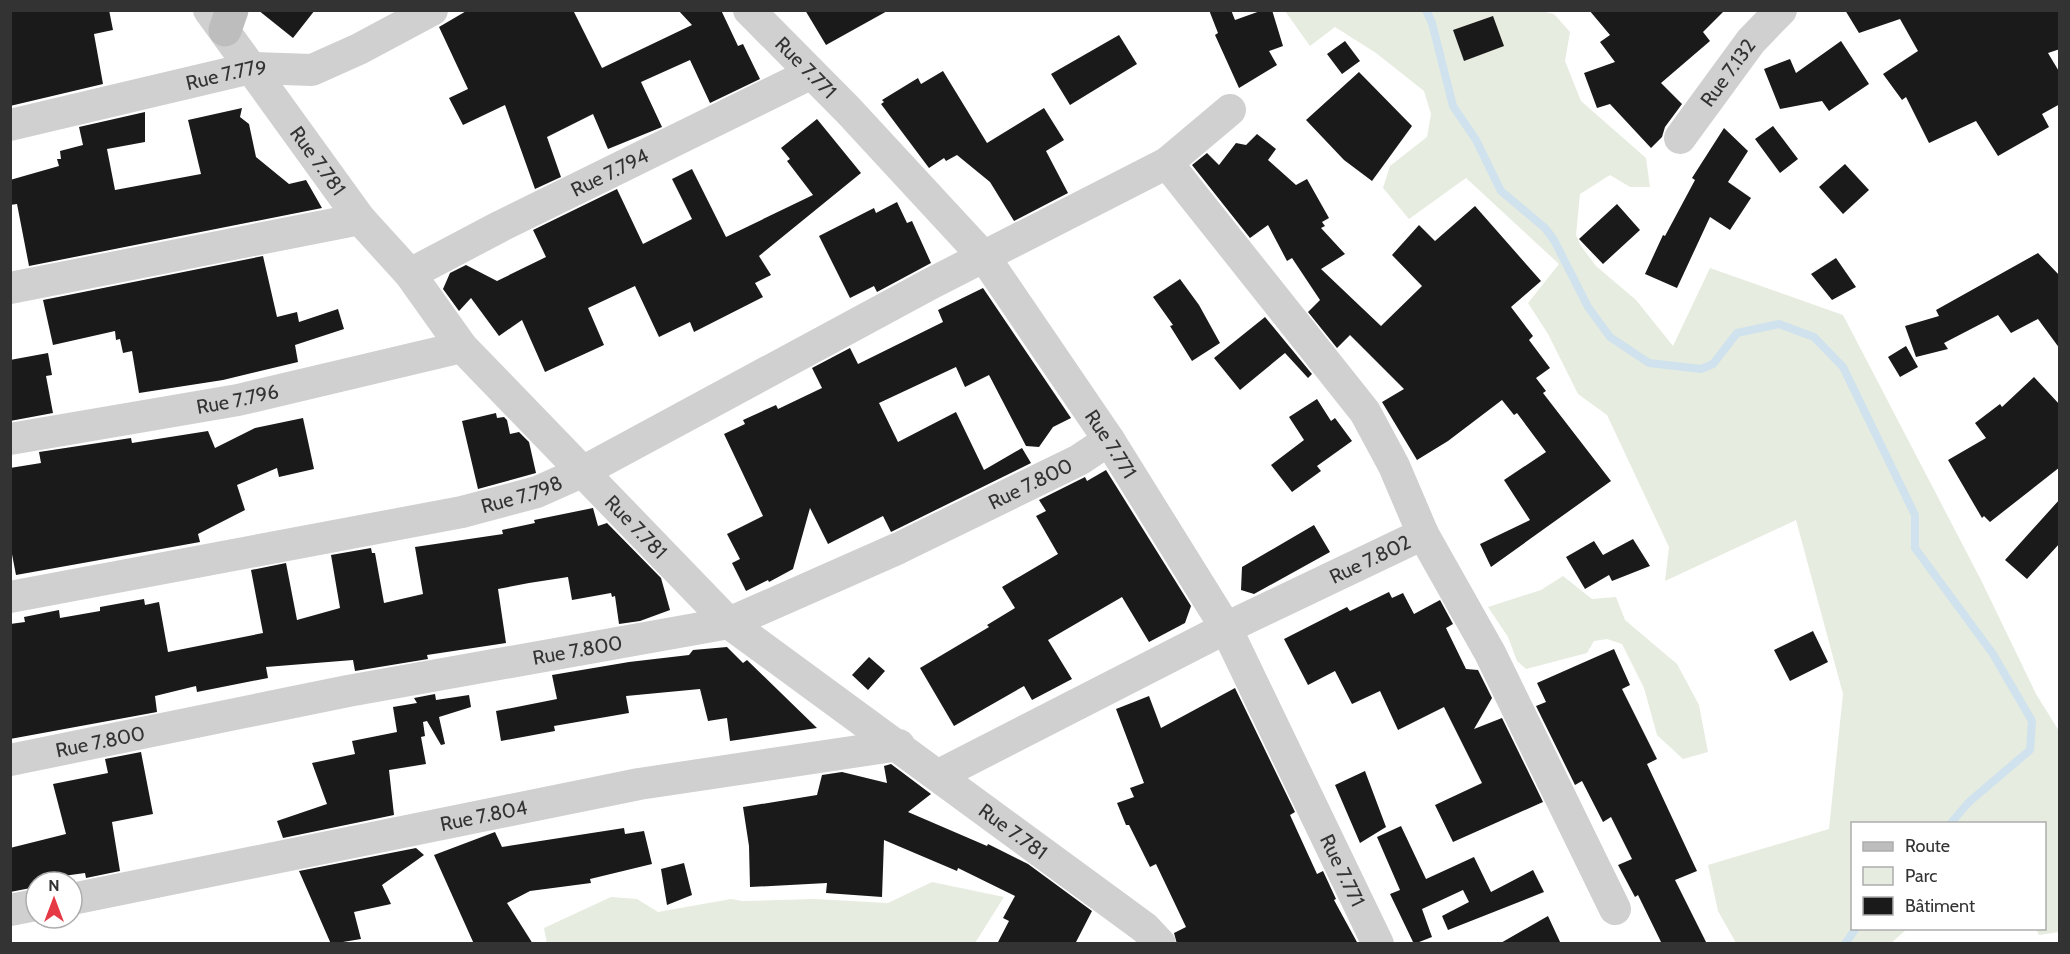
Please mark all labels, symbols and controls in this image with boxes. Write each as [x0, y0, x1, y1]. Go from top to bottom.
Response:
street label: Rue 7.771 [770, 32, 842, 103]
street label: Rue 7.132 [1695, 34, 1761, 111]
street label: Rue 7.779 [183, 55, 267, 95]
street label: Rue 7.781 [285, 122, 351, 200]
street label: Rue 7.794 [567, 143, 653, 202]
street label: Rue 7.796 [195, 379, 281, 419]
street label: Rue 7.771 [1080, 405, 1142, 483]
street label: Rue 7.800 [984, 453, 1076, 514]
street label: Rue 7.798 [478, 470, 566, 518]
street label: Rue 7.781 [600, 490, 672, 564]
street label: Rue 7.802 [1326, 530, 1414, 589]
street label: Rue 7.800 [531, 630, 624, 670]
street label: Rue 7.800 [53, 721, 147, 762]
street label: Rue 7.804 [438, 795, 530, 836]
street label: Rue 7.781 [974, 798, 1052, 864]
legend [1851, 822, 2046, 930]
street label: Rue 7.771 [1315, 830, 1370, 910]
text: Route [1905, 835, 1950, 857]
text: Parc [1905, 865, 1937, 887]
north arrow [24, 870, 84, 930]
text: N [48, 876, 60, 895]
text: Bâtiment [1905, 895, 1975, 917]

